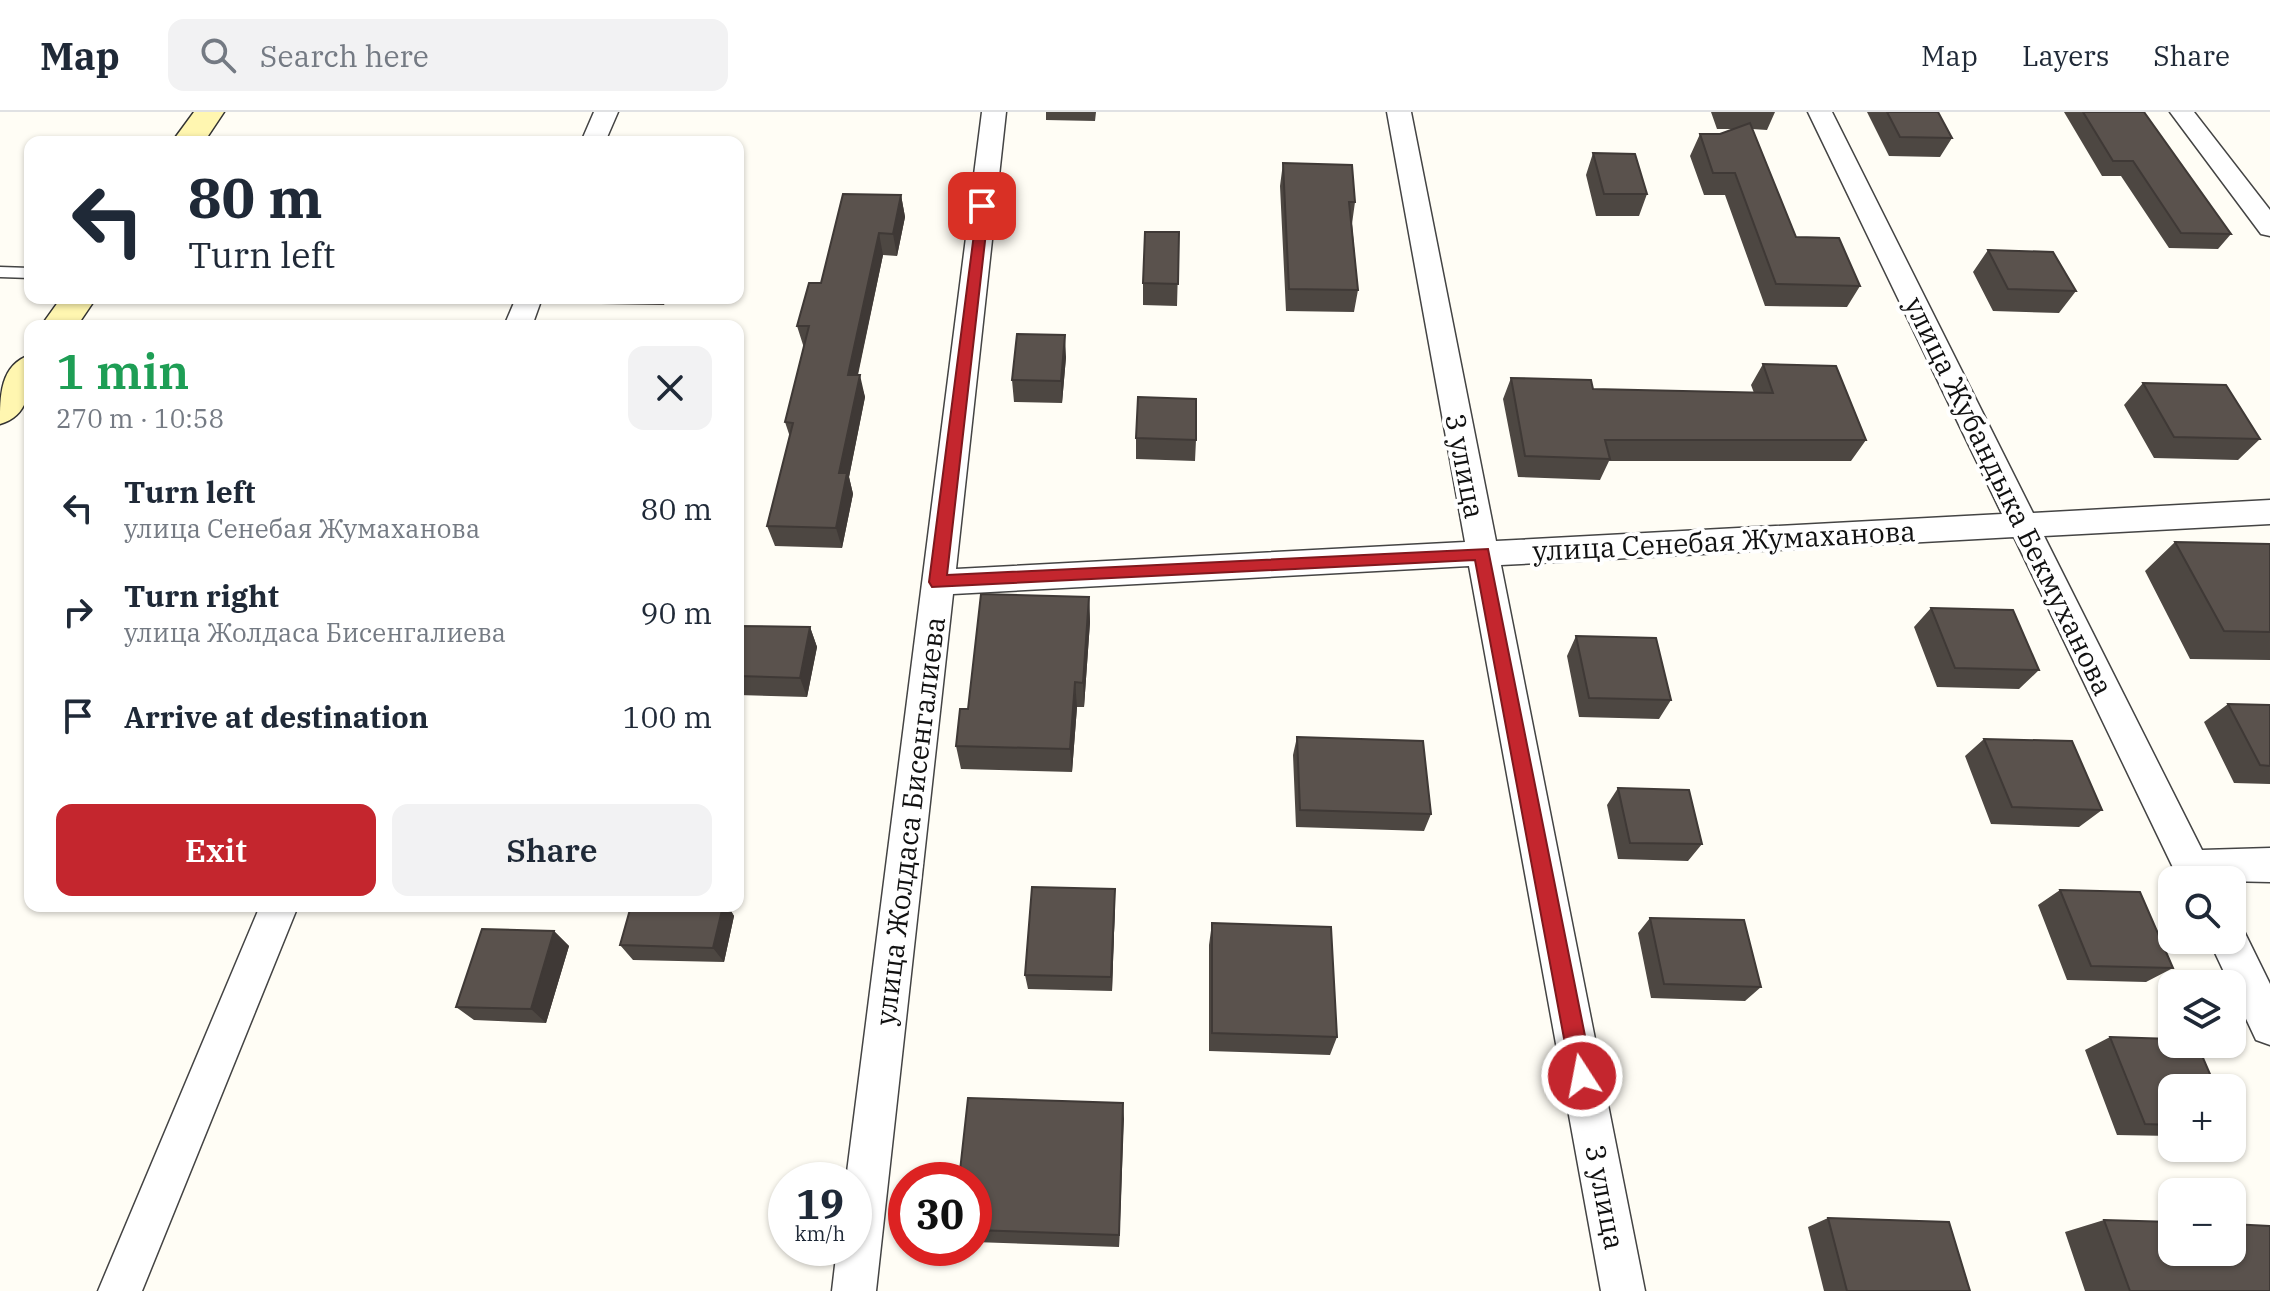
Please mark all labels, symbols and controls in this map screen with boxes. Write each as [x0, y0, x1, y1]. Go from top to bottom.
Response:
search box [168, 19, 728, 91]
text: Map [40, 31, 120, 80]
icon: search [196, 33, 240, 77]
text: Search here [260, 36, 429, 75]
text: Map [1921, 37, 1978, 74]
text: Layers [2022, 37, 2109, 74]
text: Share [2153, 37, 2230, 74]
text: 80 m [188, 161, 323, 233]
icon: left [56, 168, 160, 272]
pin [948, 172, 1016, 240]
icon: arrive [960, 184, 1004, 228]
text: Turn left [188, 231, 335, 278]
street label: улица Жубандыка Бекмуханова [1897, 290, 2122, 701]
text: 1 min [56, 340, 189, 402]
button: close [628, 346, 712, 430]
text: 270 m · 10:58 [56, 401, 224, 435]
street label: 3 улица [1437, 410, 1494, 522]
text: Turn left [124, 472, 256, 511]
icon: left [56, 486, 100, 530]
text: 80 m [640, 489, 712, 528]
text: улица Сенебая Жумаханова [124, 511, 480, 545]
street label: улица Сенебая Жумаханова [1531, 512, 1916, 569]
text: Turn right [124, 576, 279, 615]
icon: right [56, 590, 100, 634]
text: 90 m [640, 593, 712, 632]
street label: улица Жолдаса Бисенгалиева [866, 614, 953, 1027]
text: улица Жолдаса Бисенгалиева [124, 615, 506, 649]
icon: arrive [56, 694, 100, 738]
text: Arrive at destination [124, 697, 429, 736]
text: 100 m [622, 697, 712, 736]
button: Exit [56, 804, 376, 896]
button: Share [392, 804, 712, 896]
map controls [2158, 866, 2246, 1266]
button: search [2158, 866, 2246, 954]
button: layers [2158, 970, 2246, 1058]
position arrow [1540, 1034, 1624, 1118]
button: + [2158, 1074, 2246, 1162]
street label: 3 улица [1577, 1141, 1634, 1253]
speed limit sign: 30 [888, 1162, 992, 1266]
text: 19 [796, 1178, 844, 1230]
button: − [2158, 1178, 2246, 1266]
text: km/h [795, 1220, 845, 1247]

